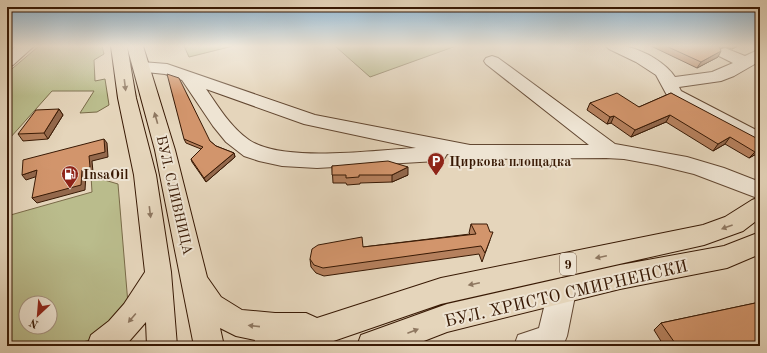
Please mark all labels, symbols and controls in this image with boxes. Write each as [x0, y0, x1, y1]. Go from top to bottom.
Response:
one-way arrow [122, 79, 128, 91]
one-way arrow [153, 112, 159, 124]
street label: БУЛ. СЛИВНИЦА [153, 134, 195, 257]
parking icon: Циркова площадка [426, 151, 446, 176]
place label: Циркова площадка [449, 155, 571, 169]
fuel station icon: InsaOil [60, 164, 80, 189]
place label: InsaOil [83, 168, 129, 182]
one-way arrow [147, 206, 153, 218]
one-way arrow [721, 224, 733, 230]
road number: 9 [560, 253, 576, 275]
one-way arrow [595, 254, 607, 260]
street label: БУЛ. ХРИСТО СМИРНЕНСКИ [443, 258, 690, 331]
one-way arrow [468, 281, 480, 287]
north arrow [18, 295, 58, 335]
one-way arrow [128, 312, 137, 323]
text: N [28, 316, 40, 329]
one-way arrow [248, 322, 260, 329]
one-way arrow [407, 328, 419, 334]

